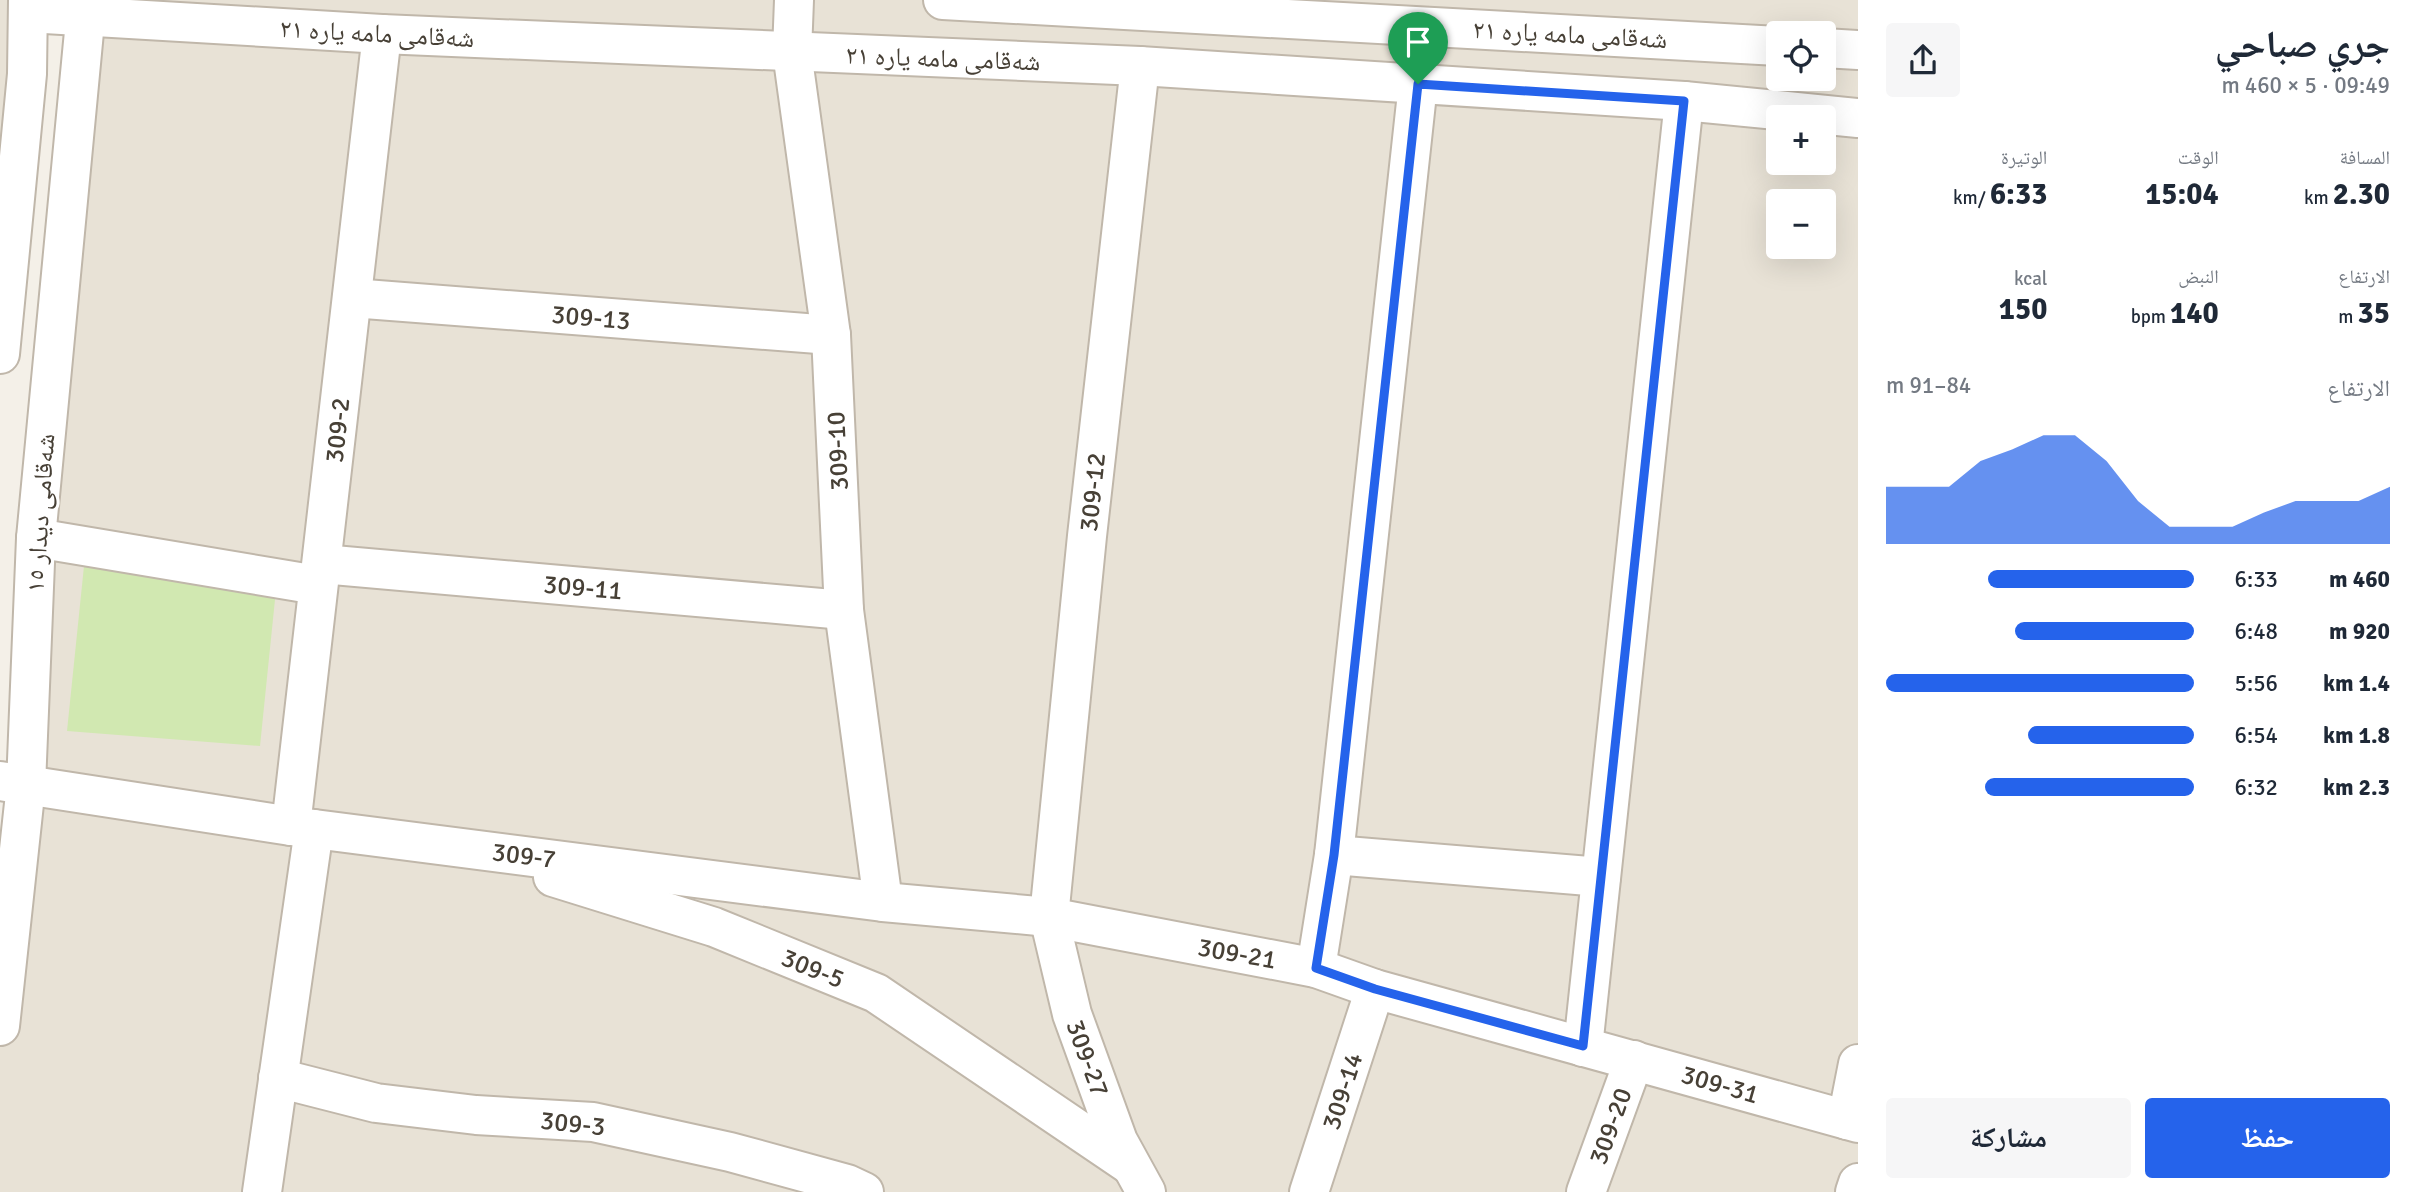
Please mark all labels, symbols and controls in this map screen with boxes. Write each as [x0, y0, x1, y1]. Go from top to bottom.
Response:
pin [1388, 12.0, 1448, 84]
street label: شەقامی مامە یارە ٢١ [279, 13, 475, 55]
street label: شەقامی مامە یارە ٢١ [1472, 14, 1668, 56]
map controls [1766, 21, 1836, 259]
button: locate [1766, 21, 1836, 91]
text: جري صباحي [2215, 21, 2390, 68]
icon: arrive [1399, 23, 1437, 61]
button: share [1886, 23, 1960, 97]
street label: شەقامی مامە یارە ٢١ [845, 40, 1041, 78]
text: 09:49 · 5 × 460 m [2221, 71, 2390, 100]
button: + [1766, 105, 1836, 175]
text: الوتيرة [2001, 146, 2047, 170]
text: الوقت [2178, 146, 2219, 170]
text: المسافة [2340, 146, 2390, 170]
text: 6:33 [1990, 176, 2047, 213]
text: 15:04 [2145, 176, 2219, 213]
text: 2.30 [2333, 176, 2390, 213]
text: /km [1953, 186, 1990, 210]
text: km [2304, 186, 2333, 210]
button: − [1766, 189, 1836, 259]
text: النبض [2178, 265, 2219, 289]
text: الارتفاع [2338, 265, 2390, 289]
text: kcal [2014, 267, 2047, 291]
text: 150 [1999, 291, 2047, 328]
text: 140 [2170, 295, 2219, 332]
text: 35 [2358, 295, 2390, 332]
street label: 309-13 [550, 299, 632, 337]
text: bpm [2131, 305, 2170, 329]
text: m [2338, 305, 2358, 329]
text: 84–91 m [1886, 371, 1971, 400]
text: الارتفاع [2327, 374, 2390, 403]
street label: 309-2 [319, 396, 357, 464]
street label: 309-10 [820, 411, 856, 491]
street label: شەقامی دیدار ١٥ [19, 433, 63, 594]
street label: 309-12 [1073, 451, 1113, 533]
text: 6:33 [2235, 565, 2278, 594]
text: 460 m [2329, 565, 2390, 594]
street label: 309-11 [542, 569, 624, 607]
text: 6:48 [2235, 617, 2278, 646]
text: 920 m [2329, 617, 2390, 646]
text: 5:56 [2235, 669, 2278, 698]
text: 1.4 km [2323, 669, 2390, 698]
text: 6:54 [2235, 721, 2278, 750]
text: 1.8 km [2323, 721, 2390, 750]
text: 6:32 [2235, 773, 2278, 802]
text: 2.3 km [2323, 773, 2390, 802]
street label: 309-7 [490, 836, 558, 876]
street label: 309-21 [1195, 931, 1279, 977]
street label: 309-5 [776, 942, 849, 996]
street label: 309-27 [1058, 1016, 1116, 1101]
street label: 309-14 [1315, 1049, 1370, 1134]
street label: 309-31 [1677, 1059, 1762, 1111]
street label: 309-20 [1582, 1084, 1640, 1169]
button: مشاركة [1886, 1098, 2131, 1178]
button: حفظ [2145, 1098, 2390, 1178]
street label: 309-3 [539, 1105, 607, 1143]

